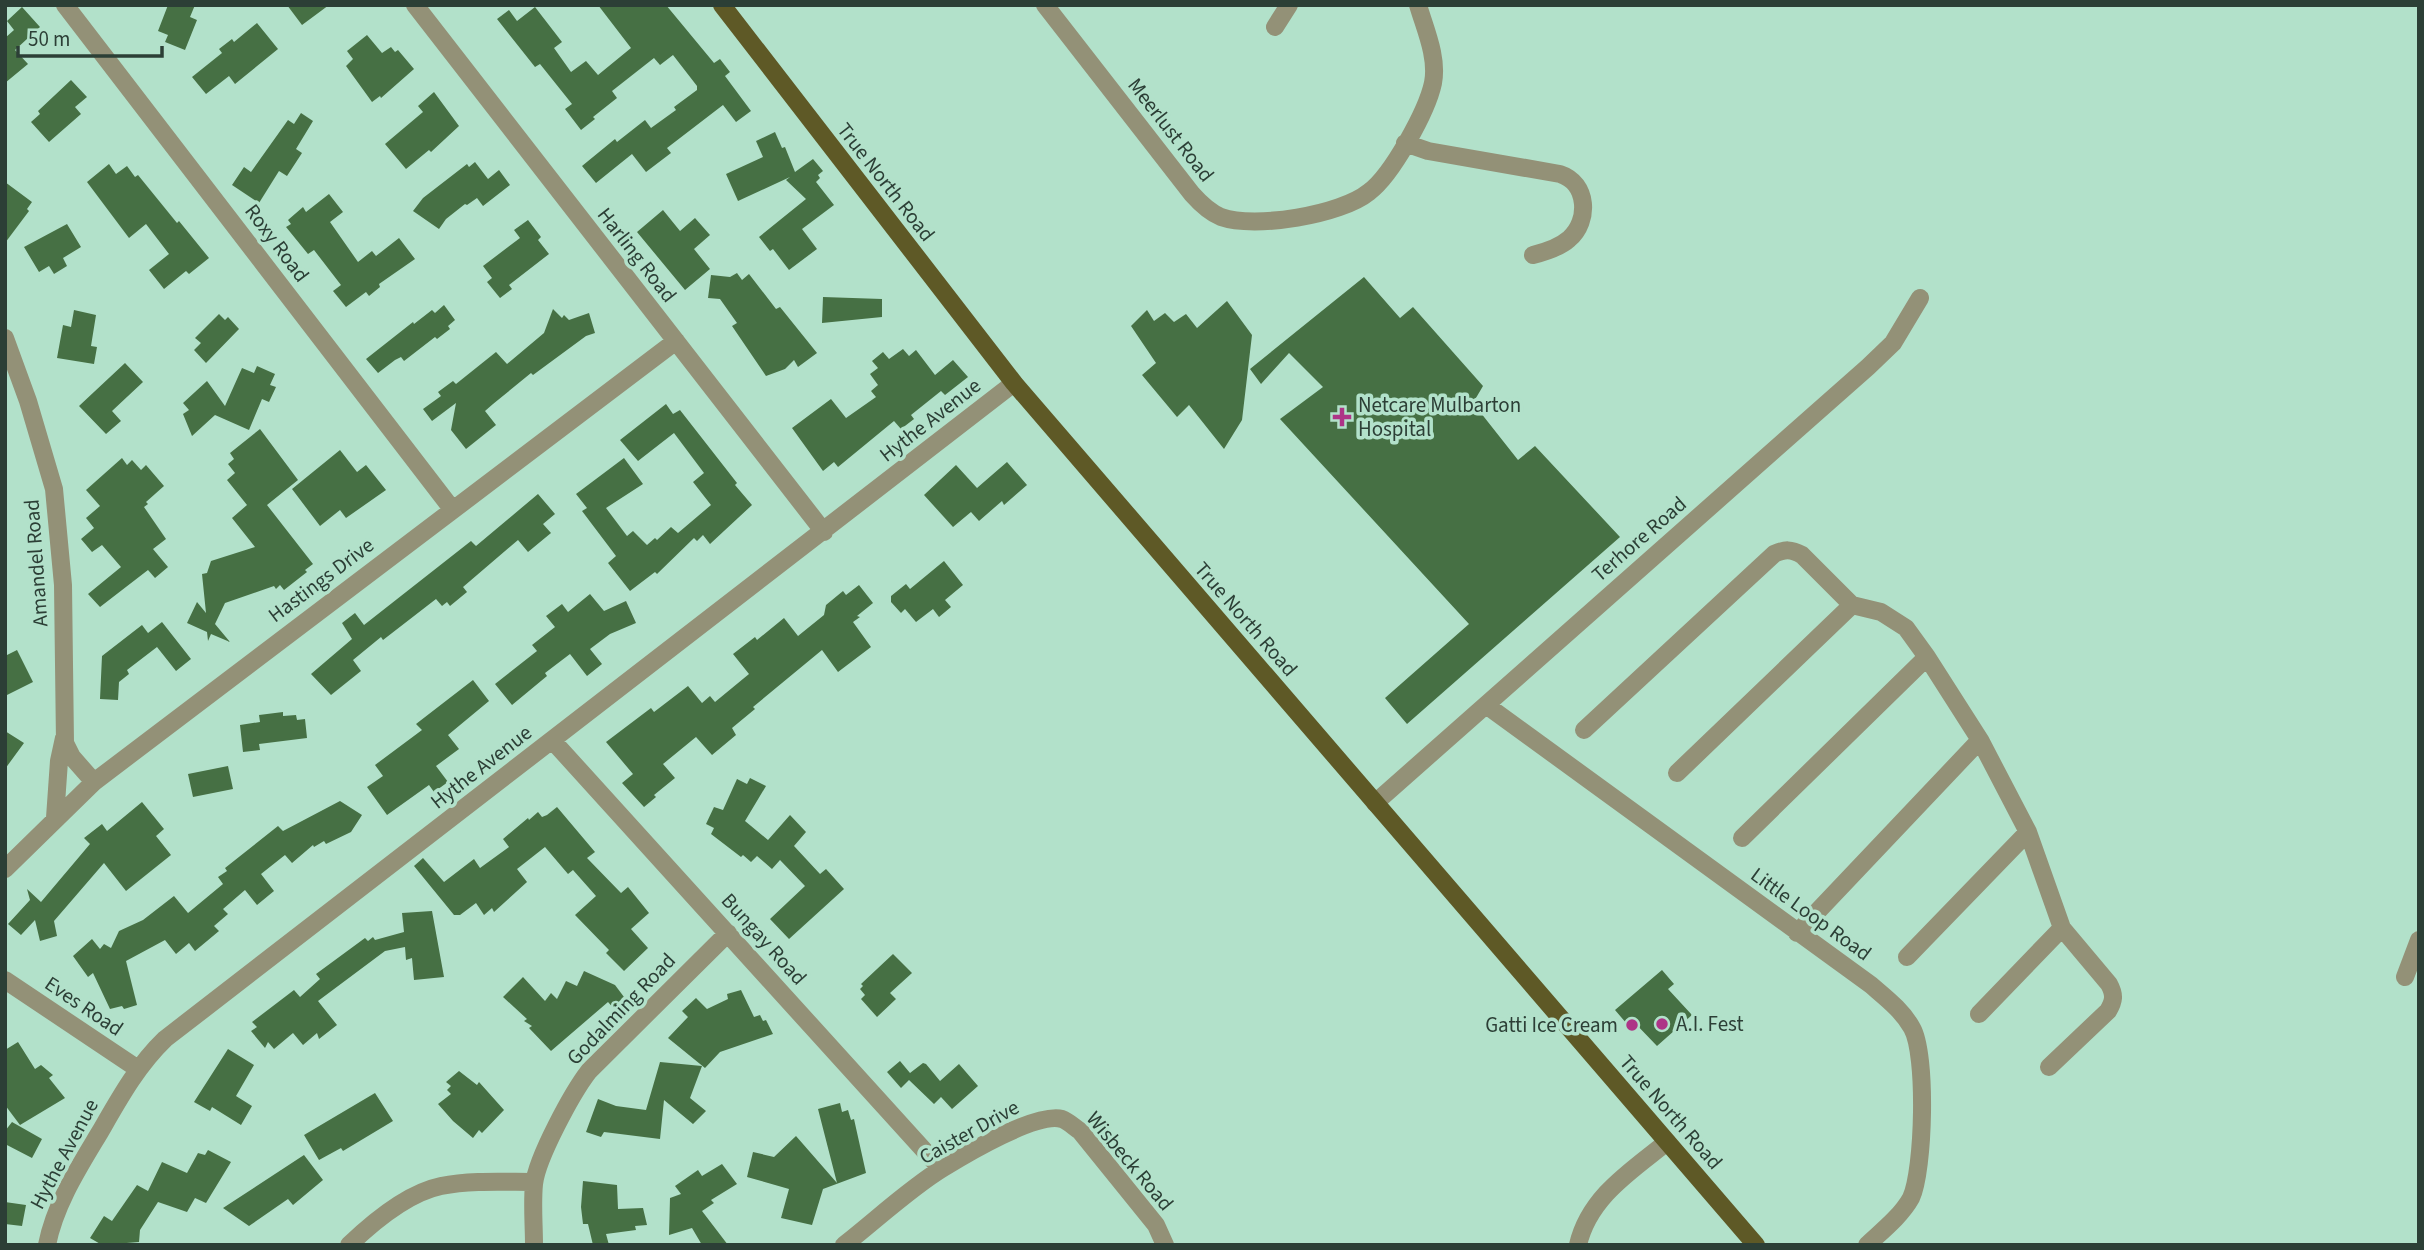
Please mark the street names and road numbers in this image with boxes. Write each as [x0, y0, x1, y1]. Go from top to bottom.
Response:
street label: Meerlust Road [1121, 72, 1221, 188]
street label: True North Road [830, 116, 942, 248]
street label: Roxy Road [238, 198, 316, 288]
street label: Harling Road [590, 201, 684, 309]
street label: Hythe Avenue [873, 371, 987, 469]
street label: Terhore Road [1585, 489, 1693, 589]
street label: Amandel Road [17, 498, 55, 628]
street label: Hastings Drive [262, 530, 380, 630]
street label: True North Road [1188, 555, 1304, 683]
street label: Hythe Avenue [424, 718, 538, 816]
street label: Little Loop Road [1744, 860, 1878, 968]
street label: Bungay Road [714, 886, 814, 992]
street label: Godalming Road [560, 946, 682, 1072]
street label: Eves Road [39, 969, 129, 1043]
street label: True North Road [1613, 1048, 1729, 1176]
street label: Caister Drive [913, 1092, 1025, 1172]
street label: Hythe Avenue [22, 1093, 106, 1215]
street label: Wisbeck Road [1079, 1105, 1181, 1217]

